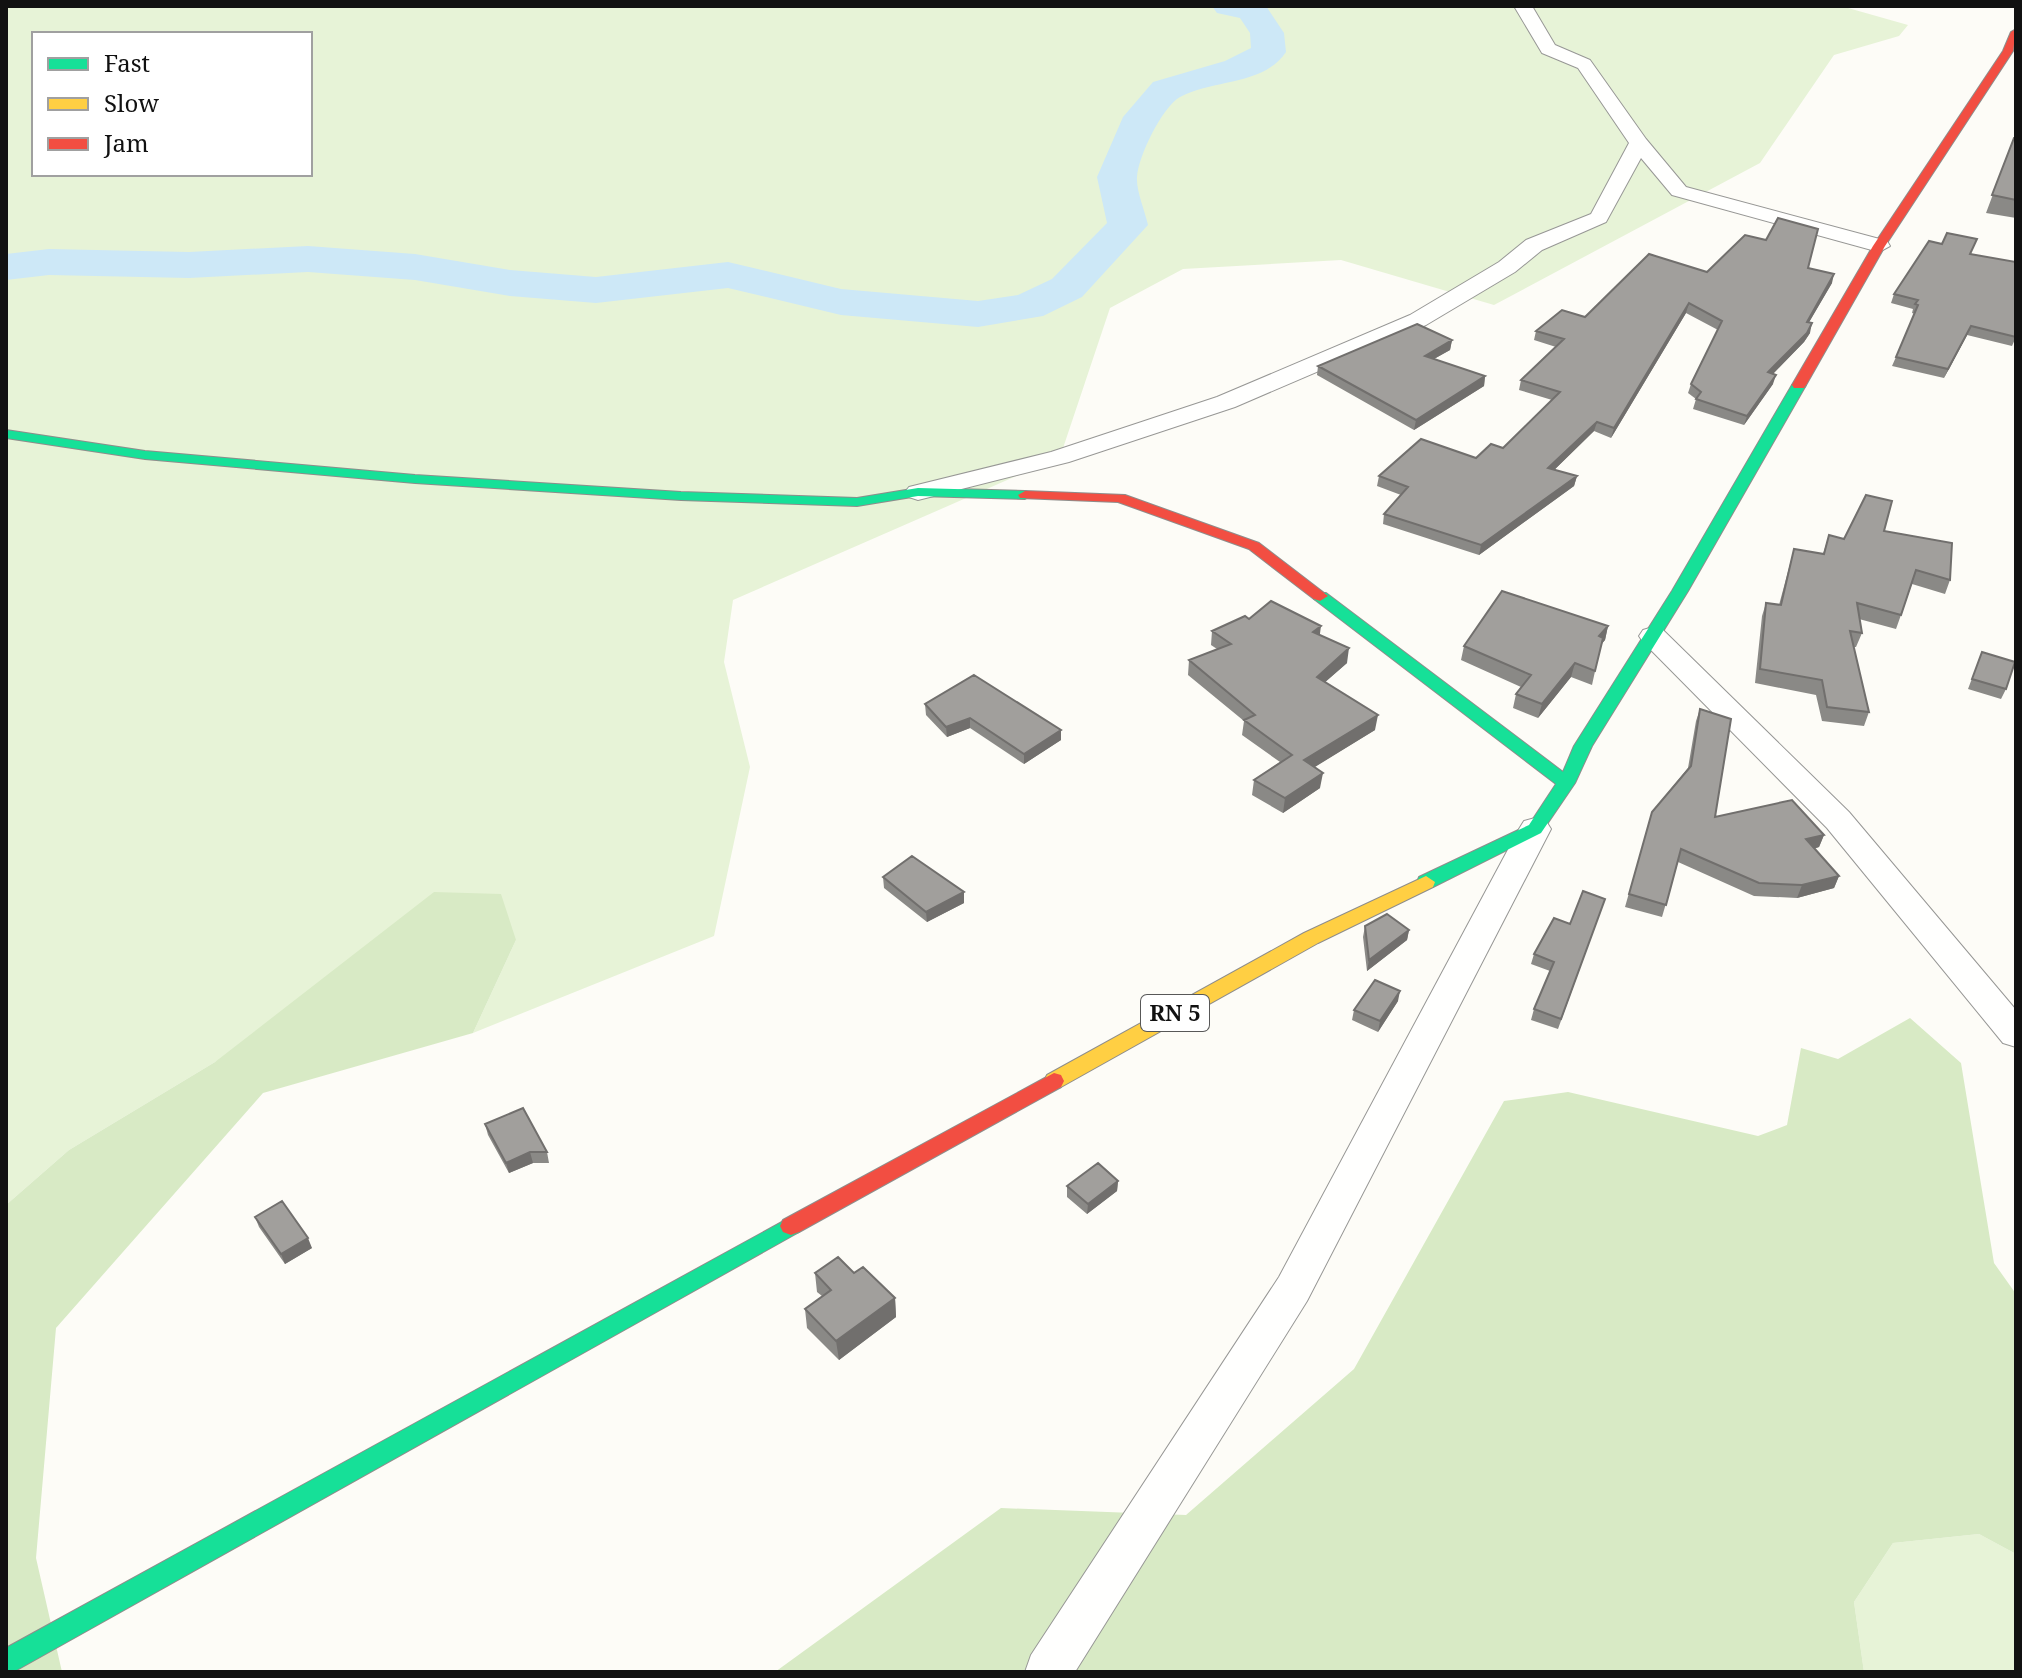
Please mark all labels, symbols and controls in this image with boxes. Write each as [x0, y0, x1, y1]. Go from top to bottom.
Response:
legend [32, 32, 312, 176]
text: Fast [104, 46, 150, 79]
text: Slow [104, 86, 159, 119]
text: Jam [103, 126, 149, 159]
road number: RN 5 [1141, 995, 1209, 1031]

